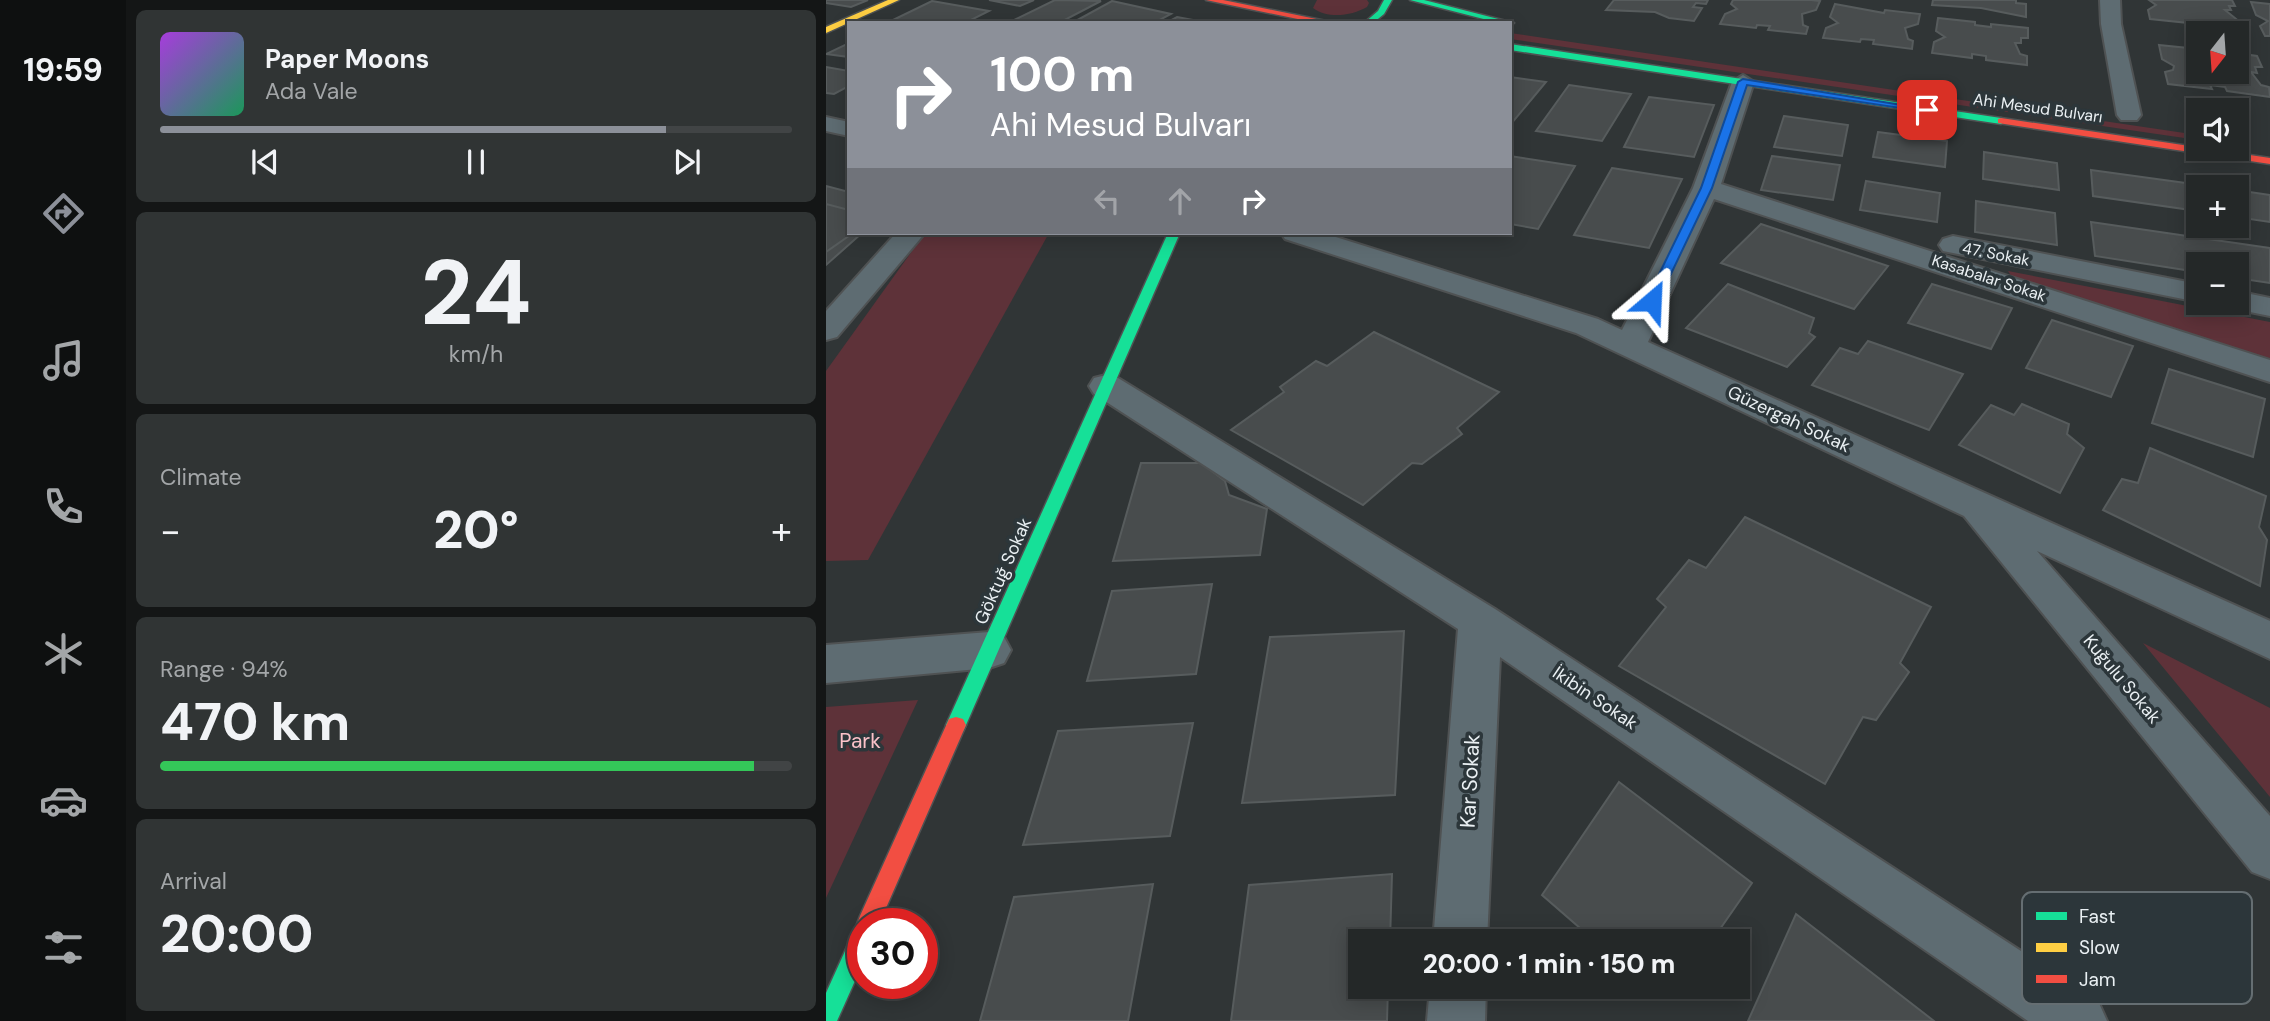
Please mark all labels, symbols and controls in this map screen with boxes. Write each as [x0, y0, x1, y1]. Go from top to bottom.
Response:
north arrow [2186, 21, 2249, 84]
map controls [2186, 21, 2249, 315]
text: Paper Moons [265, 42, 429, 76]
text: 100 m [990, 42, 1134, 106]
text: 19:59 [23, 49, 103, 91]
icon: right [875, 49, 966, 140]
text: Ada Vale [265, 76, 358, 106]
pin [1897, 80, 1957, 140]
street label: Ahi Mesud Bulvarı [1972, 89, 2104, 127]
icon: arrive [1908, 91, 1946, 129]
button: sound [2186, 98, 2249, 161]
text: Ahi Mesud Bulvarı [990, 104, 1251, 146]
icon: previous [246, 143, 284, 181]
icon: pause [457, 143, 495, 181]
icon: next [668, 143, 706, 181]
button: + [2186, 175, 2249, 238]
icon: left [1088, 182, 1126, 220]
icon: ahead [1161, 182, 1199, 220]
icon: right [1234, 182, 1272, 220]
icon: directions [39, 189, 88, 238]
text: 24 [420, 234, 532, 352]
street label: 47. Sokak [1960, 237, 2032, 271]
street label: Kasabalar Sokak [1929, 250, 2049, 306]
button: − [2186, 252, 2249, 315]
position arrow [1615, 264, 1689, 338]
icon: music [39, 336, 88, 385]
text: km/h [449, 339, 503, 369]
street label: Güzergah Sokak [1724, 380, 1854, 458]
text: Climate [160, 462, 242, 492]
icon: phone [39, 482, 88, 531]
text: 20° [433, 496, 519, 564]
text: − [160, 506, 181, 556]
text: + [771, 506, 792, 556]
street label: Göktuğ Sokak [969, 514, 1037, 628]
icon: climate [39, 629, 88, 678]
street label: Kuğulu Sokak [2078, 630, 2166, 728]
text: Range · 94% [160, 654, 288, 684]
street label: İkibin Sokak [1548, 661, 1642, 735]
text: 470 km [160, 688, 350, 756]
park label: Park [839, 727, 881, 755]
street label: Kar Sokak [1454, 733, 1486, 829]
icon: car [39, 776, 88, 825]
text: Arrival [160, 866, 227, 896]
legend [2022, 892, 2252, 1004]
text: 20:00 [160, 900, 314, 968]
text: Fast [2079, 904, 2115, 929]
speed limit sign: 30 [847, 908, 938, 999]
icon: filters [39, 923, 88, 972]
text: Slow [2079, 935, 2120, 960]
text: 20:00 · 1 min · 150 m [1423, 947, 1675, 981]
text: Jam [2079, 967, 2116, 992]

